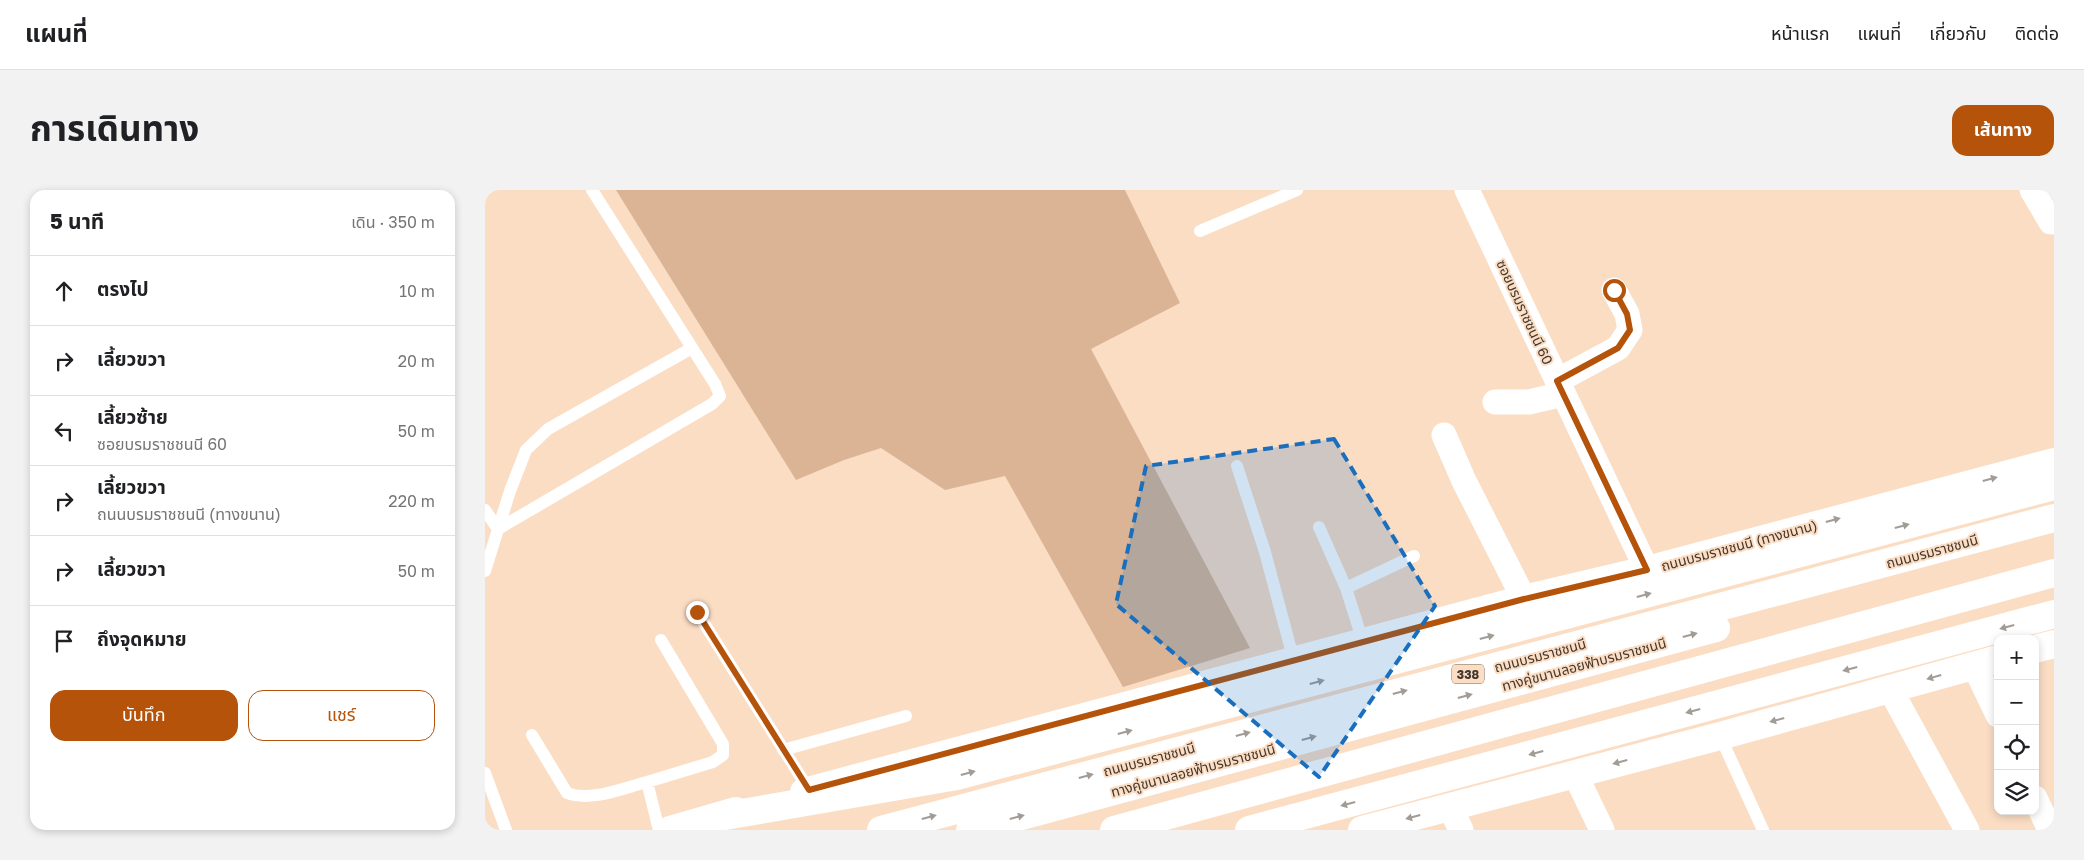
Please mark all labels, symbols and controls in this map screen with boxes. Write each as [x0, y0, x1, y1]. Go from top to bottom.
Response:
text: แผนที่ [25, 18, 88, 47]
text: หน้าแรก [1771, 22, 1829, 44]
text: แผนที่ [1857, 22, 1901, 44]
text: เกี่ยวกับ [1929, 22, 1987, 44]
text: ติดต่อ [2015, 22, 2059, 44]
button: เส้นทาง [1952, 105, 2054, 156]
text: การเดินทาง [30, 107, 199, 149]
text: 5 นาที [50, 208, 104, 234]
text: เดิน · 350 m [351, 212, 435, 232]
street label: ซอยบรมราชชนนี 60 [1493, 257, 1557, 367]
icon: ahead [50, 277, 78, 305]
text: ตรงไป [97, 277, 149, 300]
route start [1603, 279, 1626, 302]
text: 10 m [399, 281, 435, 301]
icon: right [50, 347, 78, 375]
text: เลี้ยวขวา [97, 347, 166, 370]
text: 20 m [398, 351, 435, 371]
text: เลี้ยวซ้าย [97, 405, 168, 428]
icon: left [50, 417, 78, 445]
text: 50 m [398, 421, 435, 441]
text: ซอยบรมราชชนนี 60 [97, 434, 227, 454]
one-way arrow [1983, 474, 1998, 482]
text: เลี้ยวขวา [97, 475, 166, 498]
icon: right [50, 487, 78, 515]
text: 220 m [388, 491, 435, 511]
text: ถนนบรมราชชนนี (ทางขนาน) [97, 504, 281, 524]
street label: ถนนบรมราชชนนี (ทางขนาน) [1659, 516, 1819, 574]
one-way arrow [1826, 516, 1841, 524]
one-way arrow [1895, 522, 1910, 530]
street label: ถนนบรมราชชนนี [1884, 531, 1980, 571]
icon: right [50, 557, 78, 585]
text: เลี้ยวขวา [97, 557, 166, 580]
text: 50 m [398, 561, 435, 581]
one-way arrow [1636, 591, 1651, 599]
route end [686, 601, 709, 624]
one-way arrow [1999, 623, 2014, 631]
icon: arrive [50, 627, 78, 655]
text: ถึงจุดหมาย [97, 627, 187, 650]
one-way arrow [1682, 631, 1697, 639]
one-way arrow [1479, 633, 1494, 641]
street label: ทางคู่ขนานลอยฟ้าบรมราชชนนี [1500, 634, 1668, 695]
street label: ถนนบรมราชชนนี [1492, 635, 1588, 675]
map controls [1994, 635, 2039, 815]
button: + [1994, 635, 2039, 680]
road number: 338 [1452, 664, 1484, 684]
one-way arrow [1842, 665, 1858, 673]
one-way arrow [1926, 673, 1941, 681]
one-way arrow [1309, 678, 1324, 686]
button: − [1994, 680, 2039, 725]
one-way arrow [1392, 688, 1407, 696]
button: บันทึก [50, 690, 238, 741]
button: แชร์ [248, 690, 435, 741]
one-way arrow [1458, 692, 1473, 700]
one-way arrow [1686, 708, 1701, 716]
one-way arrow [1770, 716, 1785, 724]
button: locate [1994, 725, 2039, 770]
one-way arrow [1118, 728, 1133, 736]
one-way arrow [1235, 730, 1250, 738]
one-way arrow [1301, 734, 1316, 742]
street label: ถนนบรมราชชนนี [1101, 739, 1197, 779]
street label: ทางคู่ขนานลอยฟ้าบรมราชชนนี [1109, 740, 1277, 801]
one-way arrow [1529, 750, 1544, 758]
one-way arrow [1613, 758, 1628, 766]
one-way arrow [961, 769, 976, 777]
button: layers [1994, 770, 2039, 815]
one-way arrow [1078, 771, 1093, 779]
one-way arrow [1341, 800, 1356, 808]
one-way arrow [921, 813, 936, 821]
one-way arrow [1009, 813, 1024, 821]
one-way arrow [1405, 813, 1420, 821]

